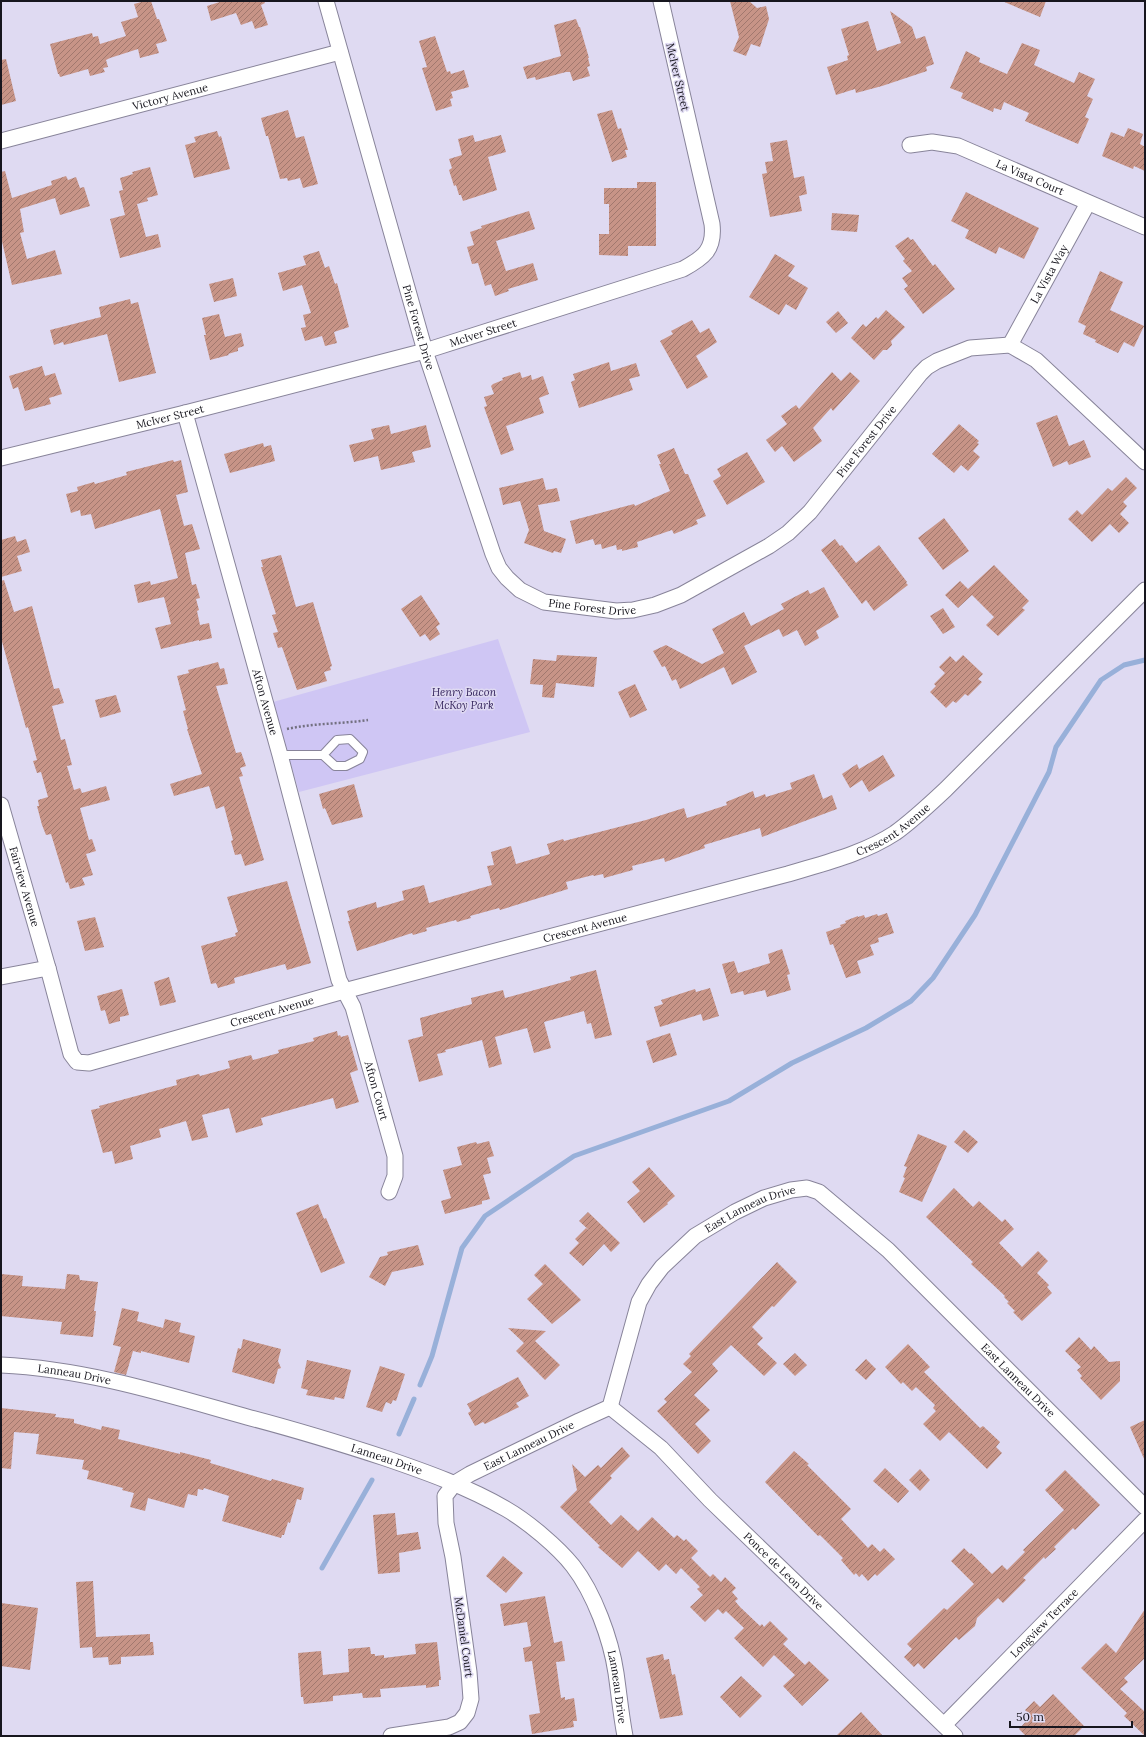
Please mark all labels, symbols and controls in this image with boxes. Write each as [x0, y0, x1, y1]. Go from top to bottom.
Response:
street label: McIver Street [663, 42, 693, 113]
street label: Victory Avenue [130, 80, 210, 113]
street label: La Vista Court [994, 156, 1067, 198]
street label: La Vista Way [1027, 242, 1071, 306]
street label: Pine Forest Drive [400, 283, 438, 372]
street label: McIver Street [448, 315, 519, 350]
street label: McIver Street [135, 401, 206, 432]
street label: Pine Forest Drive [833, 402, 899, 480]
street label: Pine Forest Drive [548, 596, 638, 618]
street label: Afton Avenue [249, 666, 281, 737]
park label: Henry Bacon McKoy Park [432, 685, 496, 712]
street label: Crescent Avenue [854, 800, 933, 859]
street label: Fairview Avenue [6, 845, 43, 928]
street label: Crescent Avenue [541, 910, 628, 945]
street label: Crescent Avenue [228, 993, 315, 1030]
street label: Afton Court [361, 1059, 392, 1123]
street label: East Lanneau Drive [702, 1182, 796, 1236]
street label: East Lanneau Drive [978, 1340, 1058, 1420]
street label: Lanneau Drive [37, 1361, 112, 1387]
street label: East Lanneau Drive [481, 1417, 576, 1473]
street label: Lanneau Drive [349, 1441, 424, 1478]
street label: Ponce de Leon Drive [741, 1529, 826, 1613]
street label: Longview Terrace [1007, 1585, 1081, 1660]
street label: McDaniel Court [451, 1596, 477, 1679]
street label: Lanneau Drive [605, 1649, 630, 1725]
scale bar [1010, 1703, 1132, 1729]
text: 50 m [1016, 1709, 1044, 1724]

